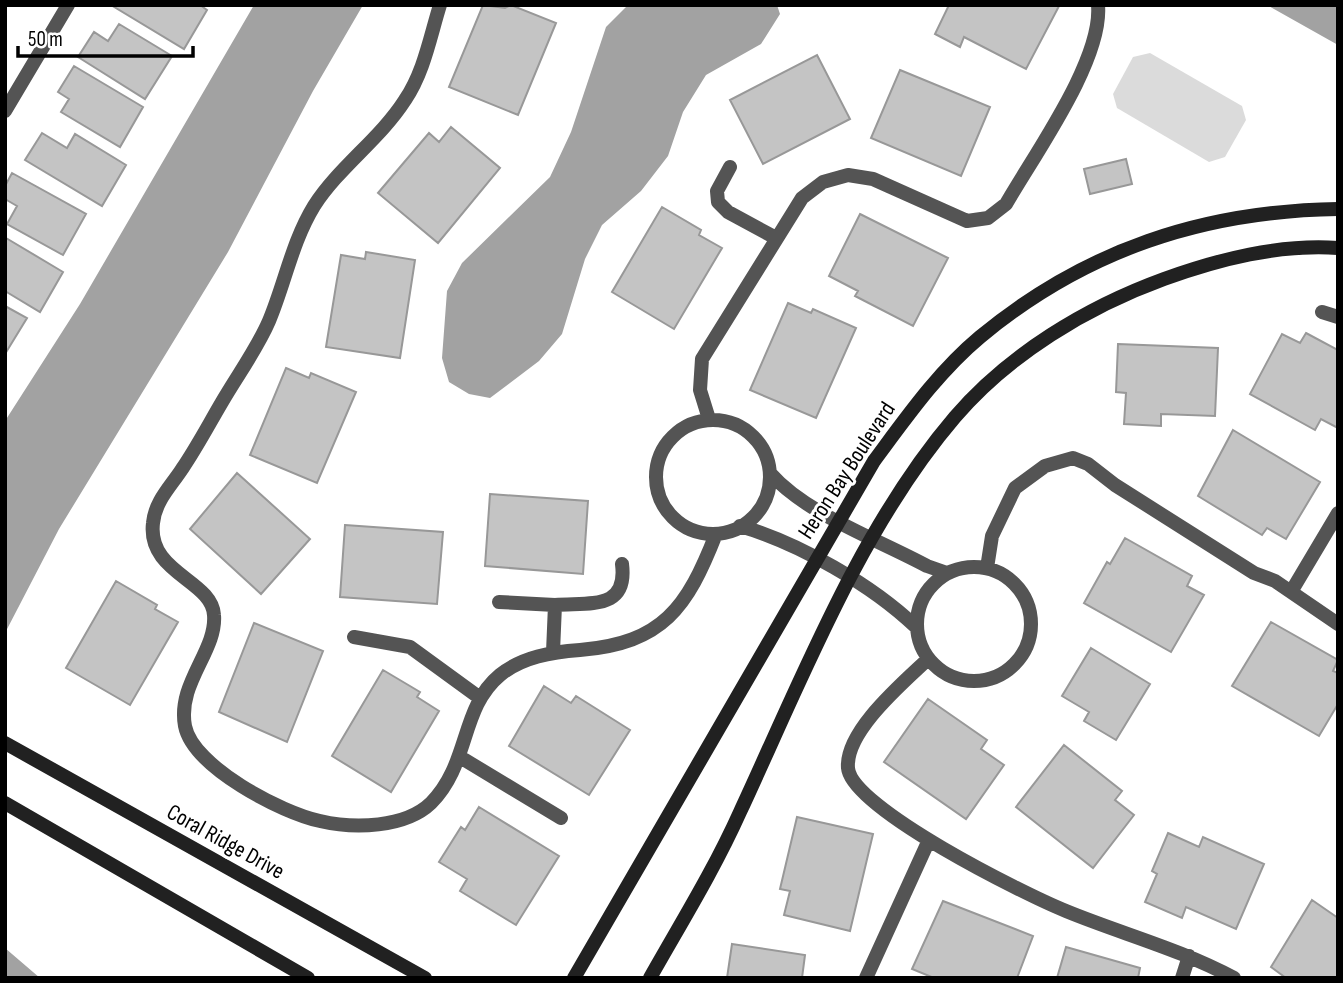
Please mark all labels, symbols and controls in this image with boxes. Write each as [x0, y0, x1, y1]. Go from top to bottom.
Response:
scale bar [18, 14, 192, 58]
text: 50 m [28, 27, 63, 52]
street label: Heron Bay Boulevard [792, 397, 902, 544]
street label: Coral Ridge Drive [162, 798, 289, 886]

